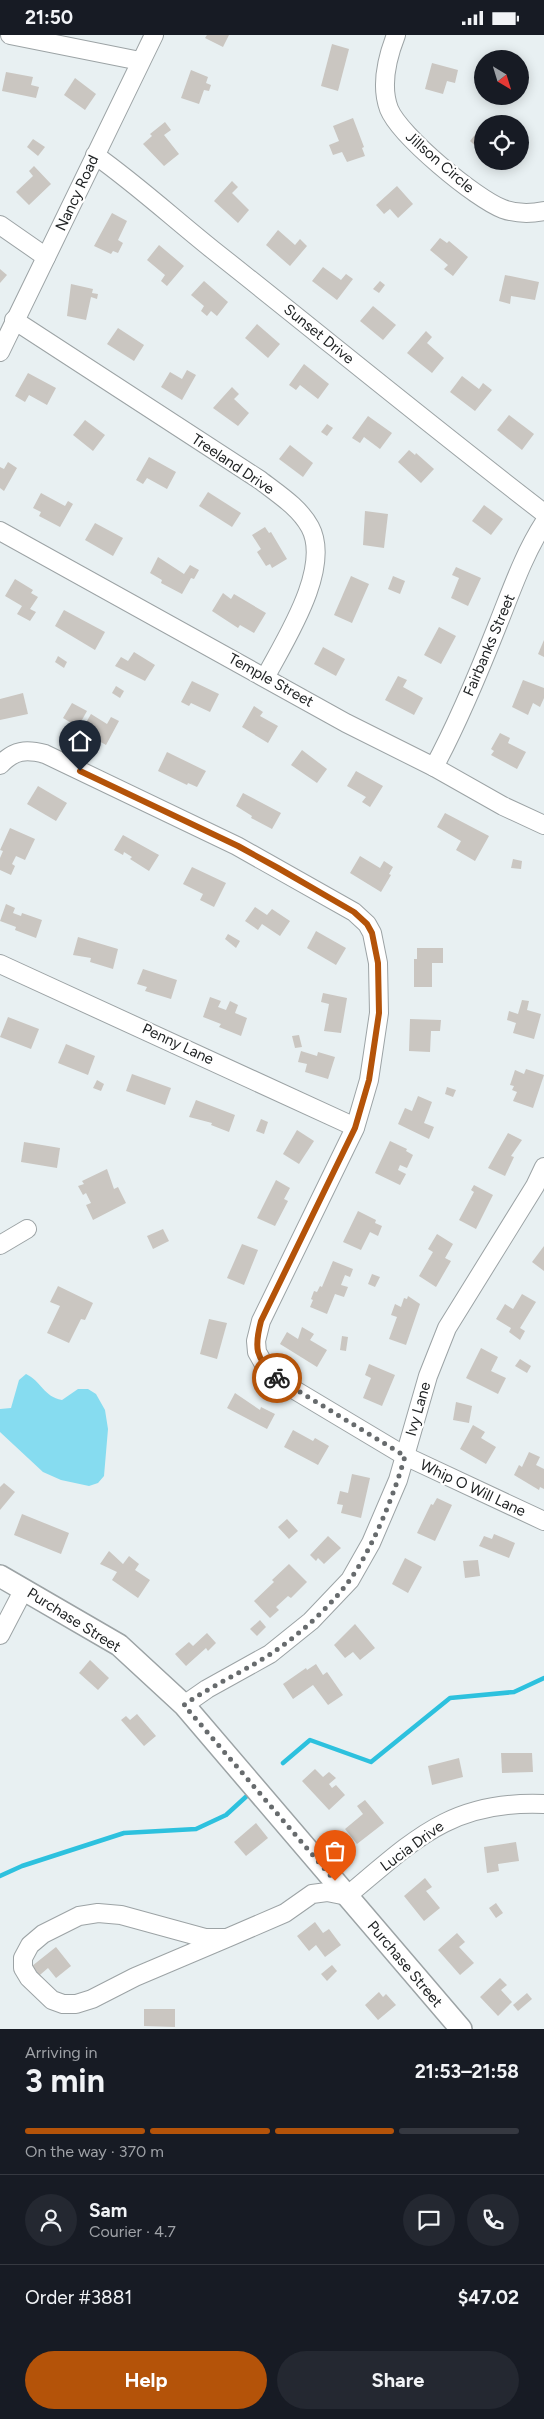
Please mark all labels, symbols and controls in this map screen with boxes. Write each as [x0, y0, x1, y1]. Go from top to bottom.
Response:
text: 21:50 [25, 6, 73, 29]
north arrow [474, 50, 529, 105]
map controls [474, 50, 529, 170]
button: locate [474, 115, 529, 170]
street label: Jillson Circle [402, 127, 478, 197]
street label: Nancy Road [52, 152, 102, 234]
street label: Sunset Drive [280, 300, 358, 368]
street label: Treeland Drive [188, 430, 278, 498]
street label: Fairbanks Street [459, 591, 519, 699]
street label: Temple Street [225, 649, 317, 711]
pin [59, 720, 101, 771]
icon: home [66, 727, 94, 755]
street label: Penny Lane [139, 1020, 217, 1068]
courier [252, 1353, 302, 1403]
icon: bike [263, 1364, 291, 1392]
street label: Ivy Lane [402, 1380, 434, 1438]
street label: Whip O Will Lane [417, 1456, 529, 1520]
street label: Purchase Street [24, 1584, 124, 1656]
street label: Lucia Drive [377, 1817, 447, 1875]
pin [314, 1830, 356, 1881]
icon: bag [321, 1837, 349, 1865]
street label: Purchase Street [364, 1917, 447, 2011]
text: Arriving in [25, 2043, 97, 2062]
text: 21:53–21:58 [415, 2060, 519, 2083]
text: 3 min [25, 2062, 105, 2100]
text: On the way · 370 m [25, 2142, 164, 2161]
button: person [25, 2194, 77, 2246]
button: chat [403, 2194, 455, 2246]
button: phone [467, 2194, 519, 2246]
text: Sam [89, 2199, 127, 2222]
text: Courier · 4.7 [89, 2222, 176, 2241]
text: Order #3881 [25, 2286, 132, 2309]
text: $47.02 [458, 2286, 519, 2309]
button: Help [25, 2351, 267, 2409]
button: Share [277, 2351, 519, 2409]

